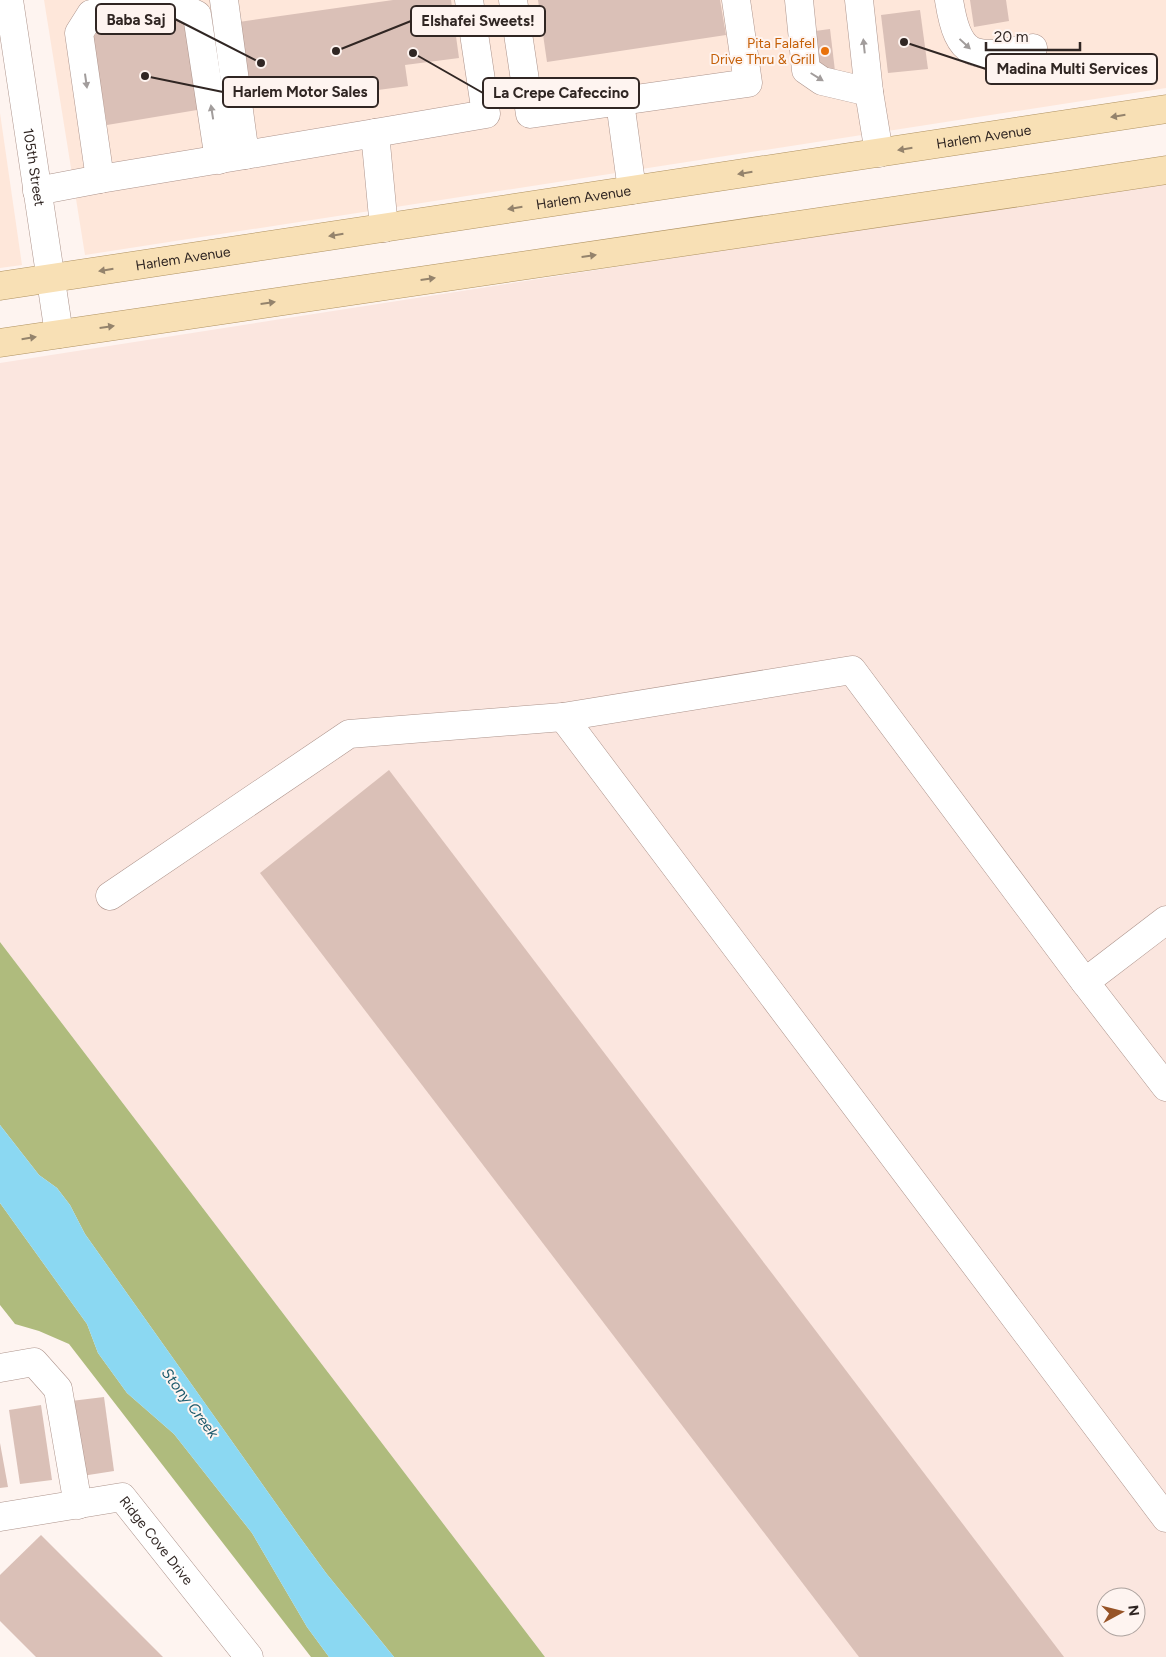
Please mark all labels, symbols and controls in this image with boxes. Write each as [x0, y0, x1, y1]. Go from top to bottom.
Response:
callout: Baba Saj [96, 4, 175, 34]
callout: Elshafei Sweets! [411, 6, 545, 36]
text: Baba Saj [106, 11, 166, 29]
text: Elshafei Sweets! [421, 12, 535, 30]
scale bar [986, 20, 1080, 52]
text: 20 m [994, 28, 1028, 46]
place label: Pita Falafel Drive Thru & Grill [710, 35, 815, 68]
one-way arrow [860, 38, 868, 54]
one-way arrow [959, 38, 971, 50]
marker: Pita Falafel Drive Thru & Grill [819, 45, 831, 57]
callout: Madina Multi Services [986, 54, 1157, 84]
text: Madina Multi Services [996, 60, 1148, 78]
one-way arrow [82, 73, 90, 89]
one-way arrow [810, 73, 824, 82]
callout: Harlem Motor Sales [223, 77, 378, 107]
callout: La Crepe Cafeccino [483, 78, 639, 108]
text: Harlem Motor Sales [232, 83, 368, 101]
text: La Crepe Cafeccino [493, 84, 629, 102]
one-way arrow [208, 104, 216, 120]
one-way arrow [1109, 113, 1125, 121]
street label: Harlem Avenue [935, 121, 1033, 152]
street label: 105th Street [20, 127, 48, 207]
one-way arrow [897, 145, 913, 153]
one-way arrow [736, 169, 752, 177]
street label: Harlem Avenue [535, 182, 632, 213]
one-way arrow [506, 204, 522, 212]
one-way arrow [328, 232, 344, 240]
street label: Harlem Avenue [134, 243, 232, 274]
one-way arrow [582, 252, 598, 260]
one-way arrow [98, 267, 114, 275]
one-way arrow [421, 275, 437, 283]
one-way arrow [260, 299, 276, 307]
one-way arrow [99, 322, 115, 330]
one-way arrow [22, 334, 38, 342]
water label: Stony Creek [158, 1364, 223, 1442]
street label: Ridge Cove Drive [116, 1493, 197, 1588]
north arrow [1096, 1587, 1146, 1637]
text: N [1124, 1604, 1143, 1617]

